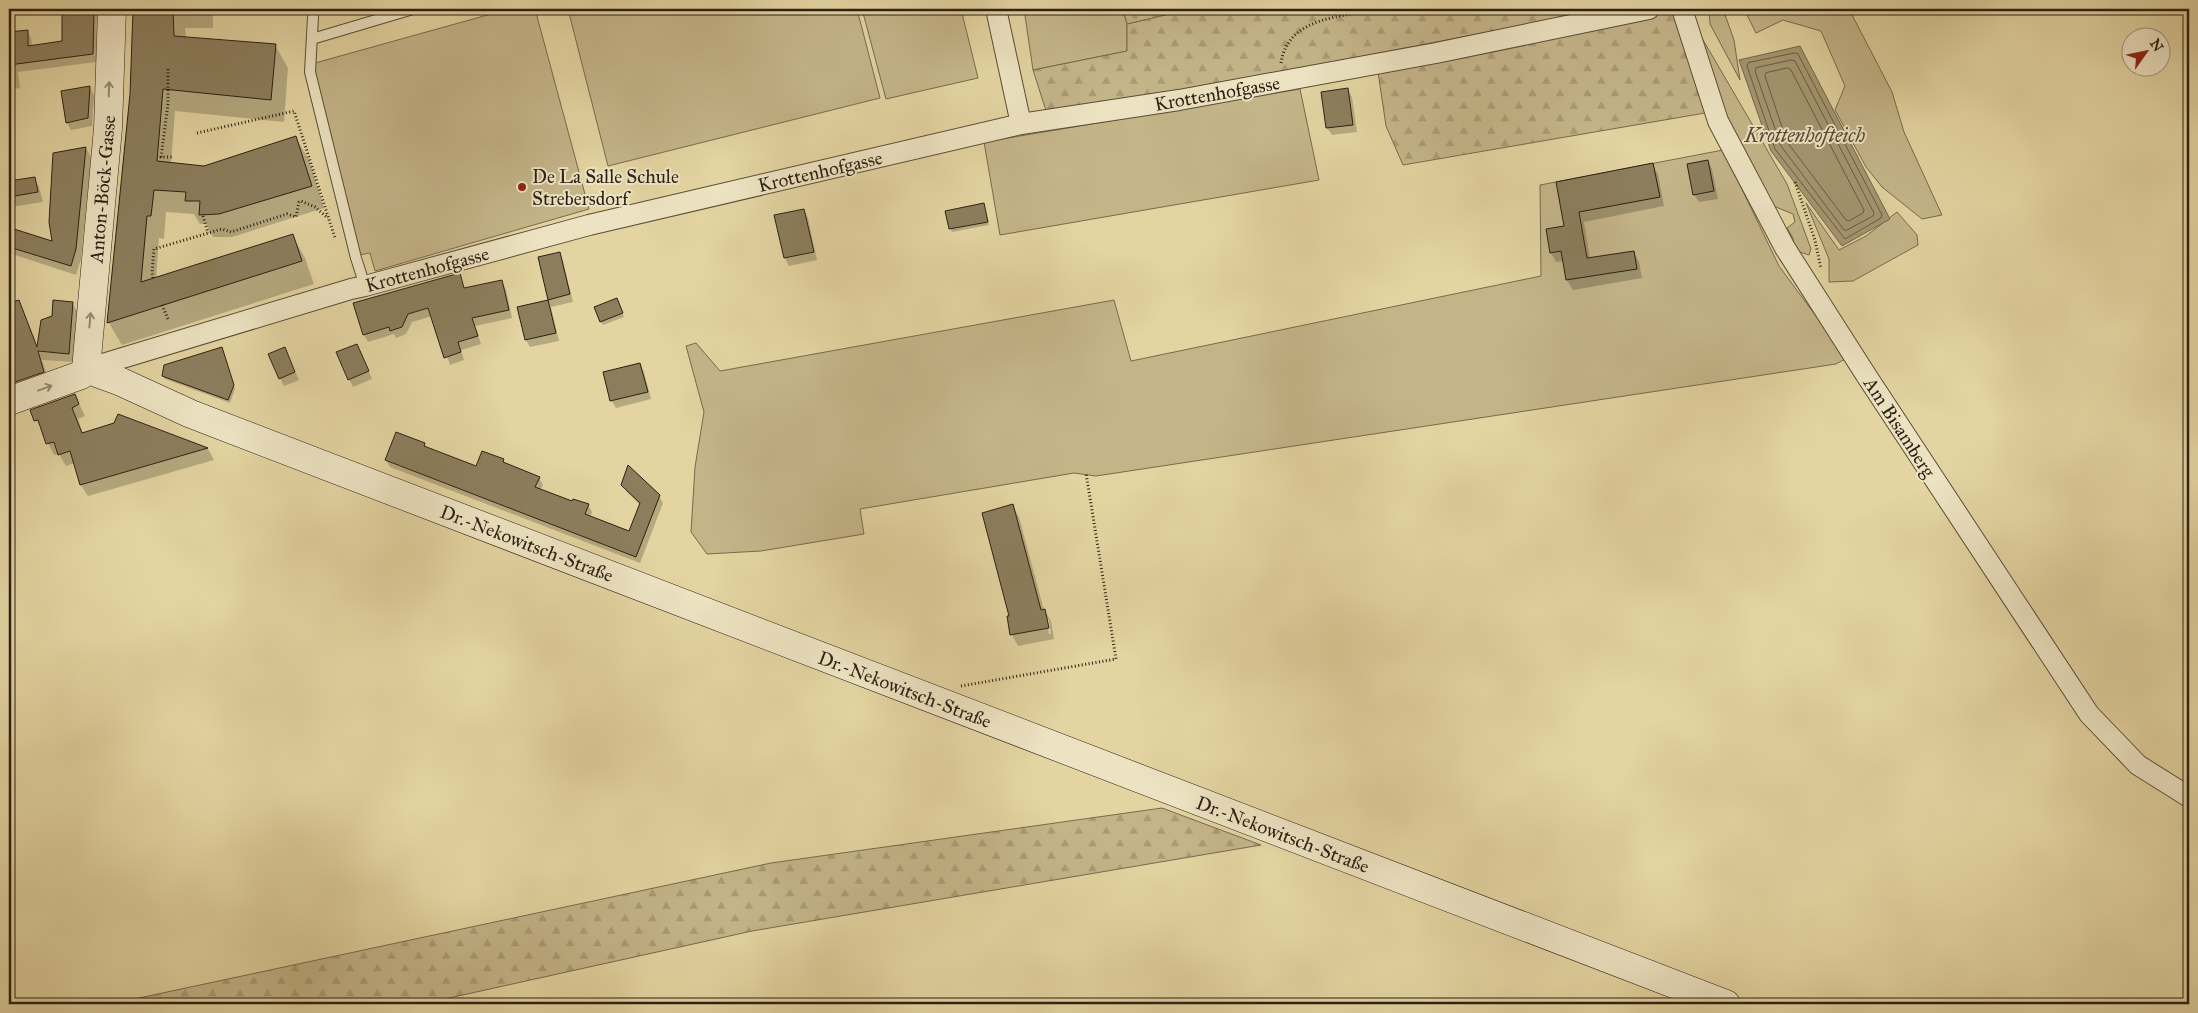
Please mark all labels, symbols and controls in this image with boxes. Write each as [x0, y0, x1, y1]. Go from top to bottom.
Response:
north arrow [2120, 28, 2170, 78]
text: N [2146, 36, 2167, 55]
street label: Krottenhofgasse [1153, 71, 1282, 117]
one-way arrow [105, 81, 114, 97]
street label: Anton-Böck-Gasse [84, 114, 120, 265]
water label: Krottenhofteich [1744, 123, 1866, 147]
street label: Krottenhofgasse [756, 146, 885, 198]
place label: De La Salle Schule Strebersdorf [532, 165, 679, 210]
marker: De La Salle Schule Strebersdorf [516, 181, 528, 193]
street label: Krottenhofgasse [363, 242, 492, 298]
one-way arrow [86, 313, 95, 329]
street label: Am Bisamberg [1857, 372, 1940, 482]
one-way arrow [36, 383, 52, 392]
street label: Dr.-Nekowitsch-Straße [437, 500, 617, 587]
street label: Dr.-Nekowitsch-Straße [815, 646, 995, 733]
street label: Dr.-Nekowitsch-Straße [1193, 791, 1373, 878]

